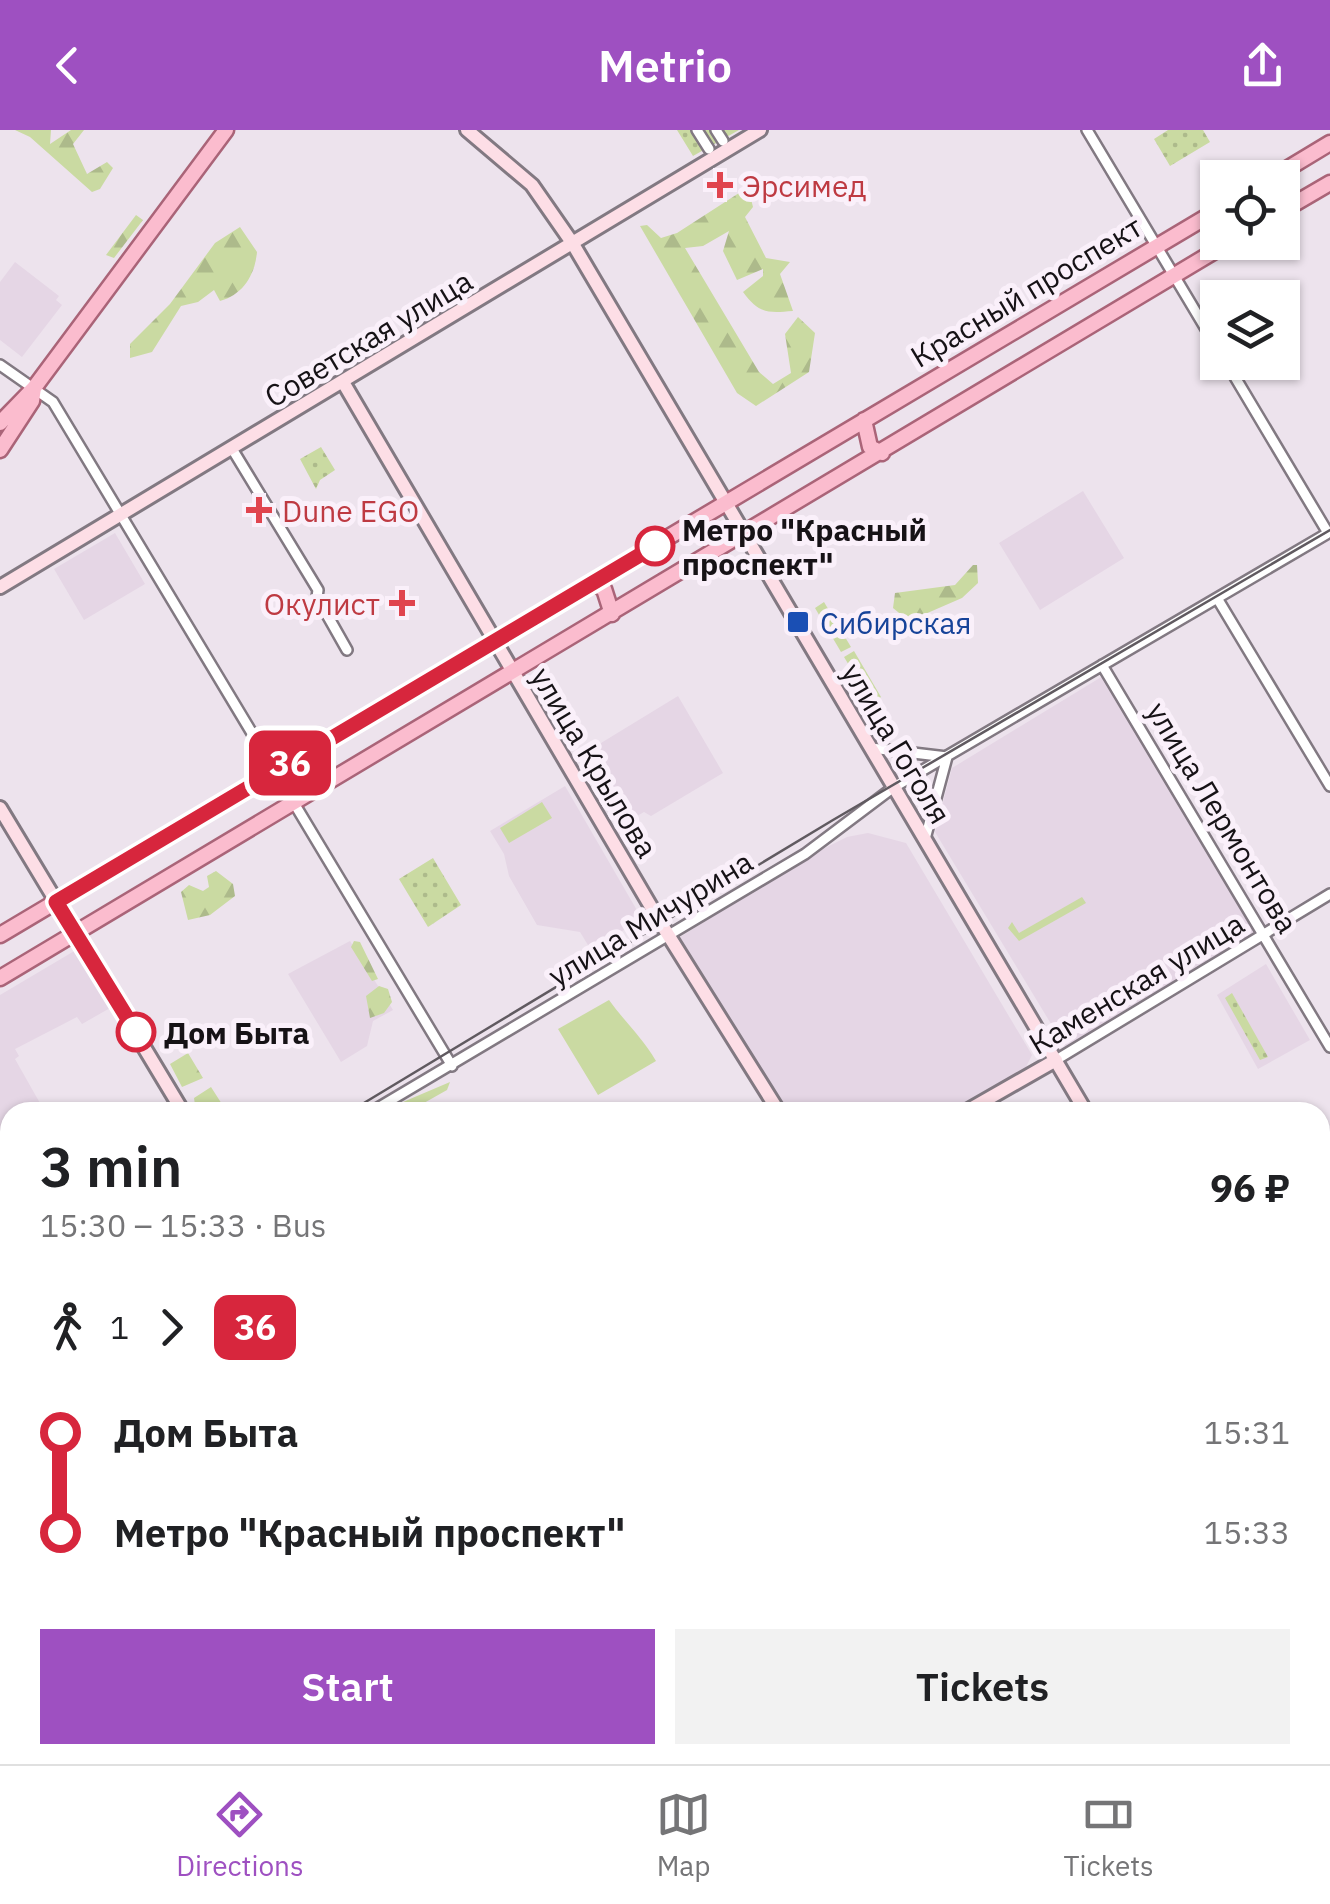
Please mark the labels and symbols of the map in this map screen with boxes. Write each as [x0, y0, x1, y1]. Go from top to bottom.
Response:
place label: Эрсимед [742, 166, 866, 205]
marker: Эрсимед [707, 172, 733, 198]
street label: Красный проспект [903, 206, 1149, 376]
street label: Советская улица [257, 261, 479, 415]
place label: Dune EGO [282, 491, 419, 530]
marker: Dune EGO [246, 497, 272, 523]
place label: Метро "Красный проспект" [682, 510, 927, 583]
marker: Метро "Красный проспект" [636, 527, 674, 565]
place label: Окулист [264, 584, 380, 623]
marker: Окулист [389, 590, 415, 616]
place label: Сибирская [820, 603, 972, 642]
marker: Сибирская [785, 609, 811, 635]
street label: улица Гоголя [834, 655, 960, 831]
street label: улица Крылова [523, 660, 667, 864]
street label: улица Лермонтова [1139, 694, 1307, 940]
line badge: 36 [245, 730, 335, 796]
street label: улица Мичурина [541, 842, 759, 994]
street label: Каменская улица [1021, 903, 1251, 1063]
marker: Дом Быта [117, 1013, 155, 1051]
place label: Дом Быта [164, 1013, 310, 1052]

